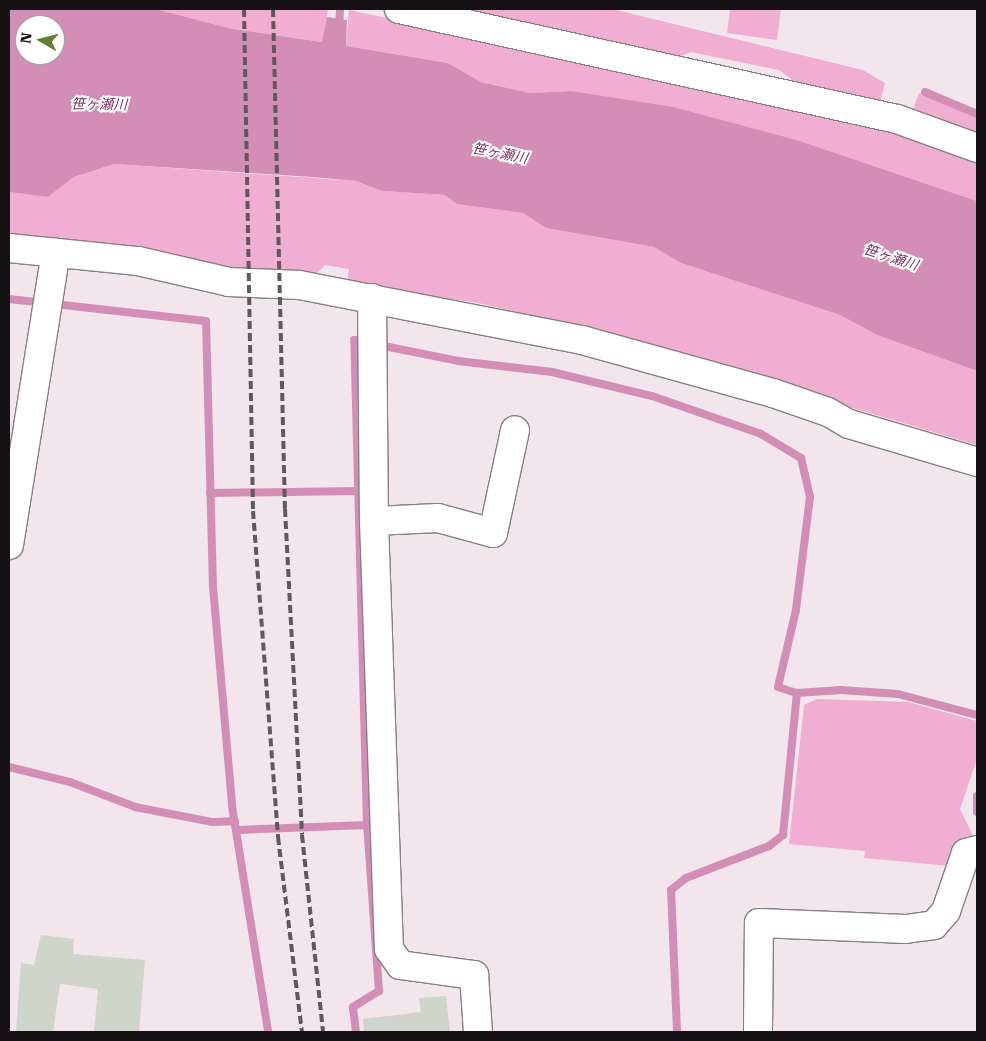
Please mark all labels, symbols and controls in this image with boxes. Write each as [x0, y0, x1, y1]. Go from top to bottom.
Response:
north arrow [15, 15, 65, 65]
text: N [17, 32, 35, 45]
water label: 笹ヶ瀬川 [71, 95, 127, 113]
water label: 笹ヶ瀬川 [471, 139, 529, 167]
water label: 笹ヶ瀬川 [862, 240, 920, 274]

